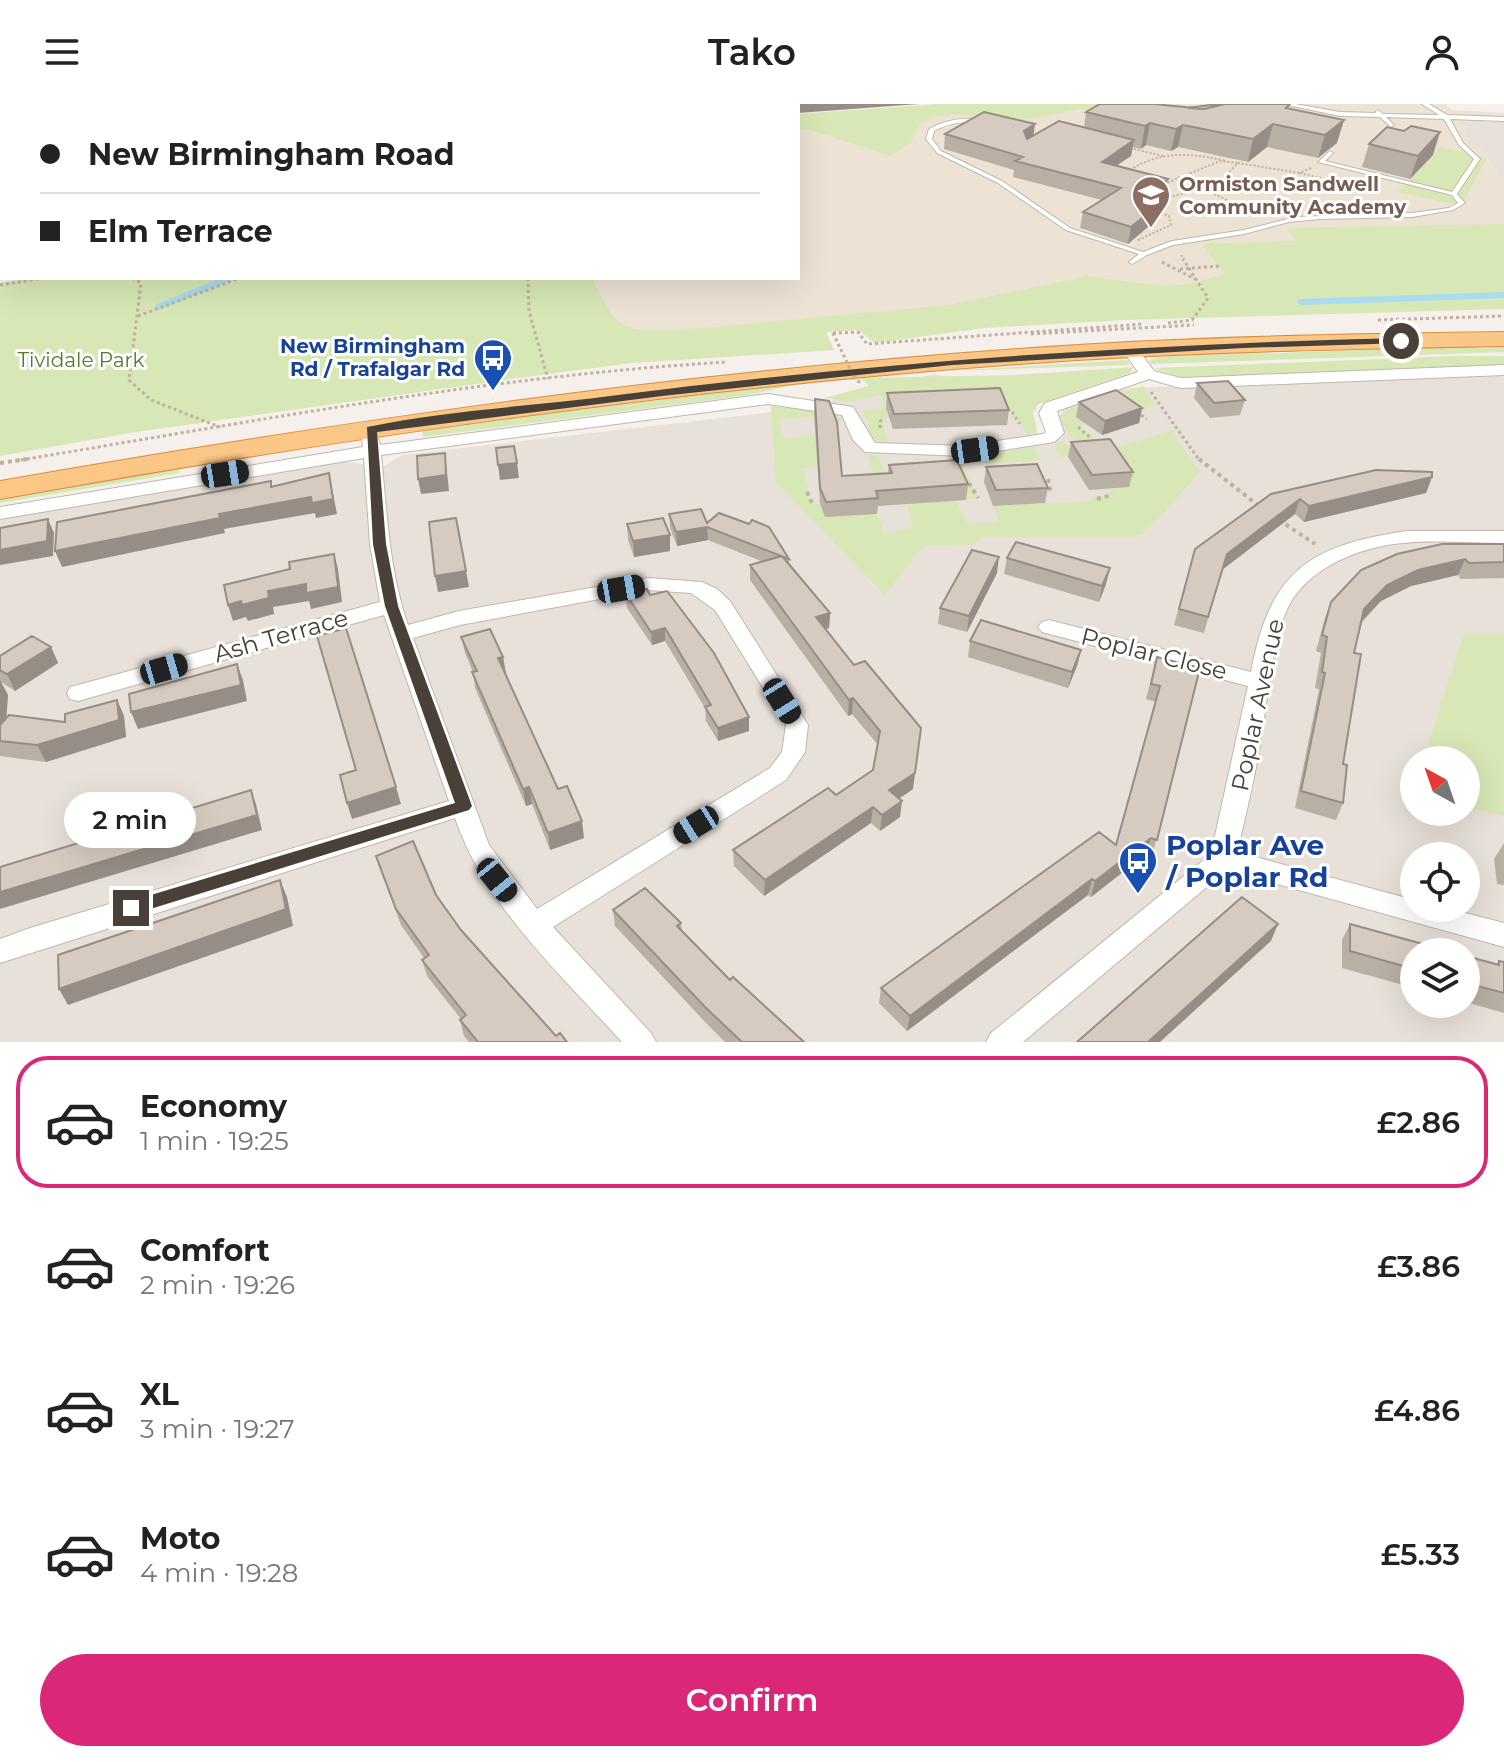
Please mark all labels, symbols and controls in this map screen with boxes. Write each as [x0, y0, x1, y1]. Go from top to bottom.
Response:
icon: menu [40, 30, 84, 74]
text: Tako [708, 30, 796, 74]
icon: person [1420, 30, 1464, 74]
text: New Birmingham Road [88, 136, 455, 173]
place label: Ormiston Sandwell Community Academy [1179, 172, 1407, 219]
school or university icon: Ormiston Sandwell Community Academy [1130, 174, 1172, 229]
text: Elm Terrace [88, 213, 273, 250]
route start [1383, 323, 1419, 359]
place label: New Birmingham Rd / Trafalgar Rd [280, 334, 465, 381]
bus stop icon: New Birmingham Rd / Trafalgar Rd [472, 337, 514, 392]
park label: Tividale Park [18, 348, 144, 372]
car [950, 435, 1000, 465]
car [199, 458, 251, 490]
car [595, 573, 647, 605]
street label: Ash Terrace [210, 603, 351, 669]
street label: Poplar Avenue [1225, 616, 1290, 794]
street label: Poplar Close [1078, 621, 1230, 686]
car [138, 651, 190, 687]
car [759, 674, 805, 728]
north arrow [1400, 746, 1480, 826]
map controls [1400, 746, 1480, 1018]
callout: 2 min [65, 792, 197, 848]
car [669, 802, 723, 848]
text: 2 min [92, 804, 168, 836]
place label: Poplar Ave / Poplar Rd [1165, 828, 1328, 894]
bus stop icon: Poplar Ave / Poplar Rd [1117, 840, 1159, 895]
button: locate [1400, 842, 1480, 922]
car [473, 854, 521, 906]
route end [113, 890, 149, 926]
button: layers [1400, 938, 1480, 1018]
icon: car [44, 1086, 116, 1158]
text: Economy [140, 1088, 287, 1125]
text: £2.86 [1377, 1104, 1460, 1141]
text: 1 min · 19:25 [140, 1125, 289, 1157]
icon: car [44, 1230, 116, 1302]
text: Comfort [140, 1232, 270, 1269]
text: £3.86 [1377, 1248, 1460, 1285]
text: 2 min · 19:26 [140, 1269, 295, 1301]
icon: car [44, 1374, 116, 1446]
text: XL [140, 1376, 179, 1413]
text: £4.86 [1374, 1392, 1460, 1429]
text: 3 min · 19:27 [140, 1413, 295, 1445]
icon: car [44, 1518, 116, 1590]
text: Moto [140, 1520, 221, 1557]
text: £5.33 [1381, 1536, 1460, 1573]
text: 4 min · 19:28 [140, 1557, 298, 1589]
button: Confirm [40, 1654, 1464, 1746]

